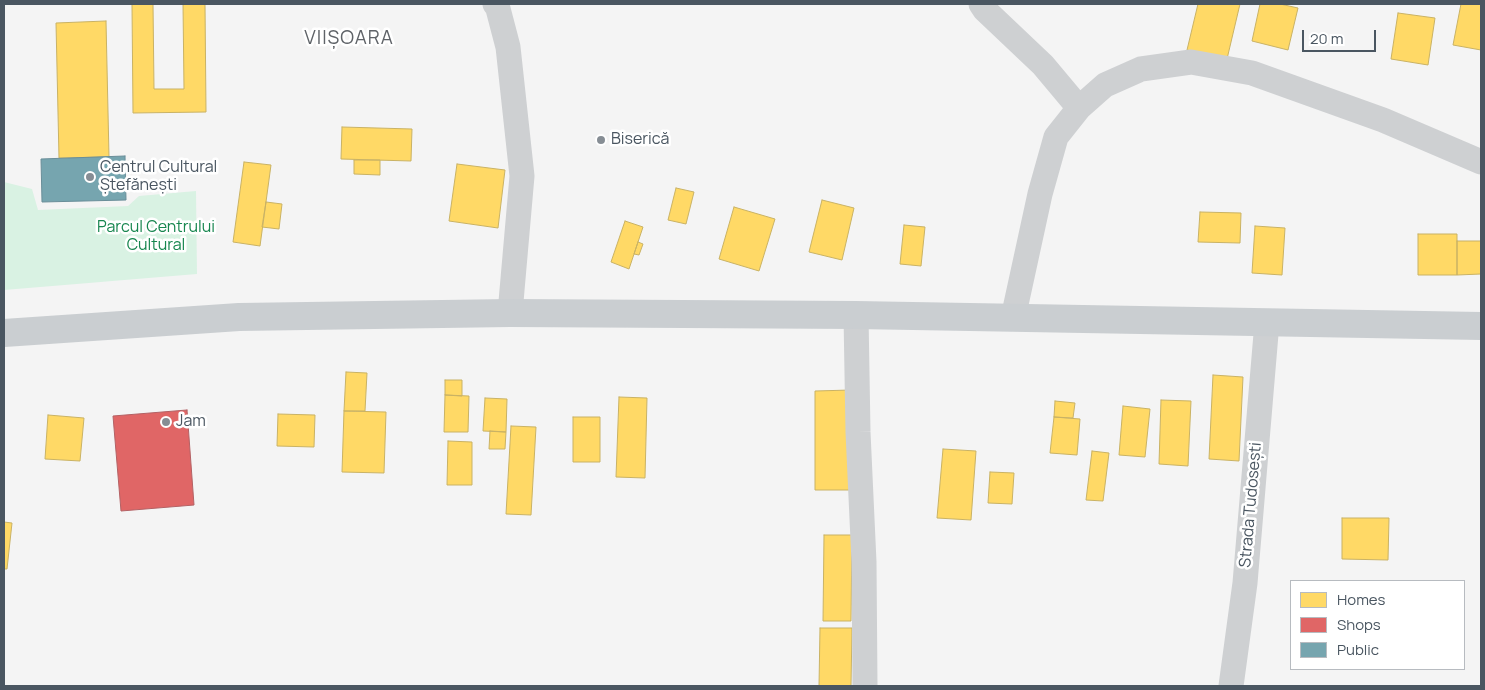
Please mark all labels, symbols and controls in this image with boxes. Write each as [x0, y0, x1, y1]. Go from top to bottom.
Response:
scale bar [1305, 20, 1379, 52]
district label: VIIȘOARA [303, 28, 395, 50]
text: 20 m [1310, 28, 1343, 49]
place label: Biserică [611, 130, 669, 150]
marker: Biserică [595, 134, 607, 146]
place label: Centrul Cultural Ștefănești [100, 158, 217, 196]
marker: Centrul Cultural Ștefănești [84, 171, 96, 183]
park label: Parcul Centrului Cultural [97, 218, 215, 256]
place label: Jam [176, 412, 206, 432]
marker: Jam [160, 416, 172, 428]
street label: Strada Tudosești [1236, 442, 1266, 568]
legend [1290, 580, 1465, 670]
text: Homes [1337, 589, 1385, 610]
text: Shops [1337, 614, 1381, 635]
text: Public [1337, 639, 1379, 660]

